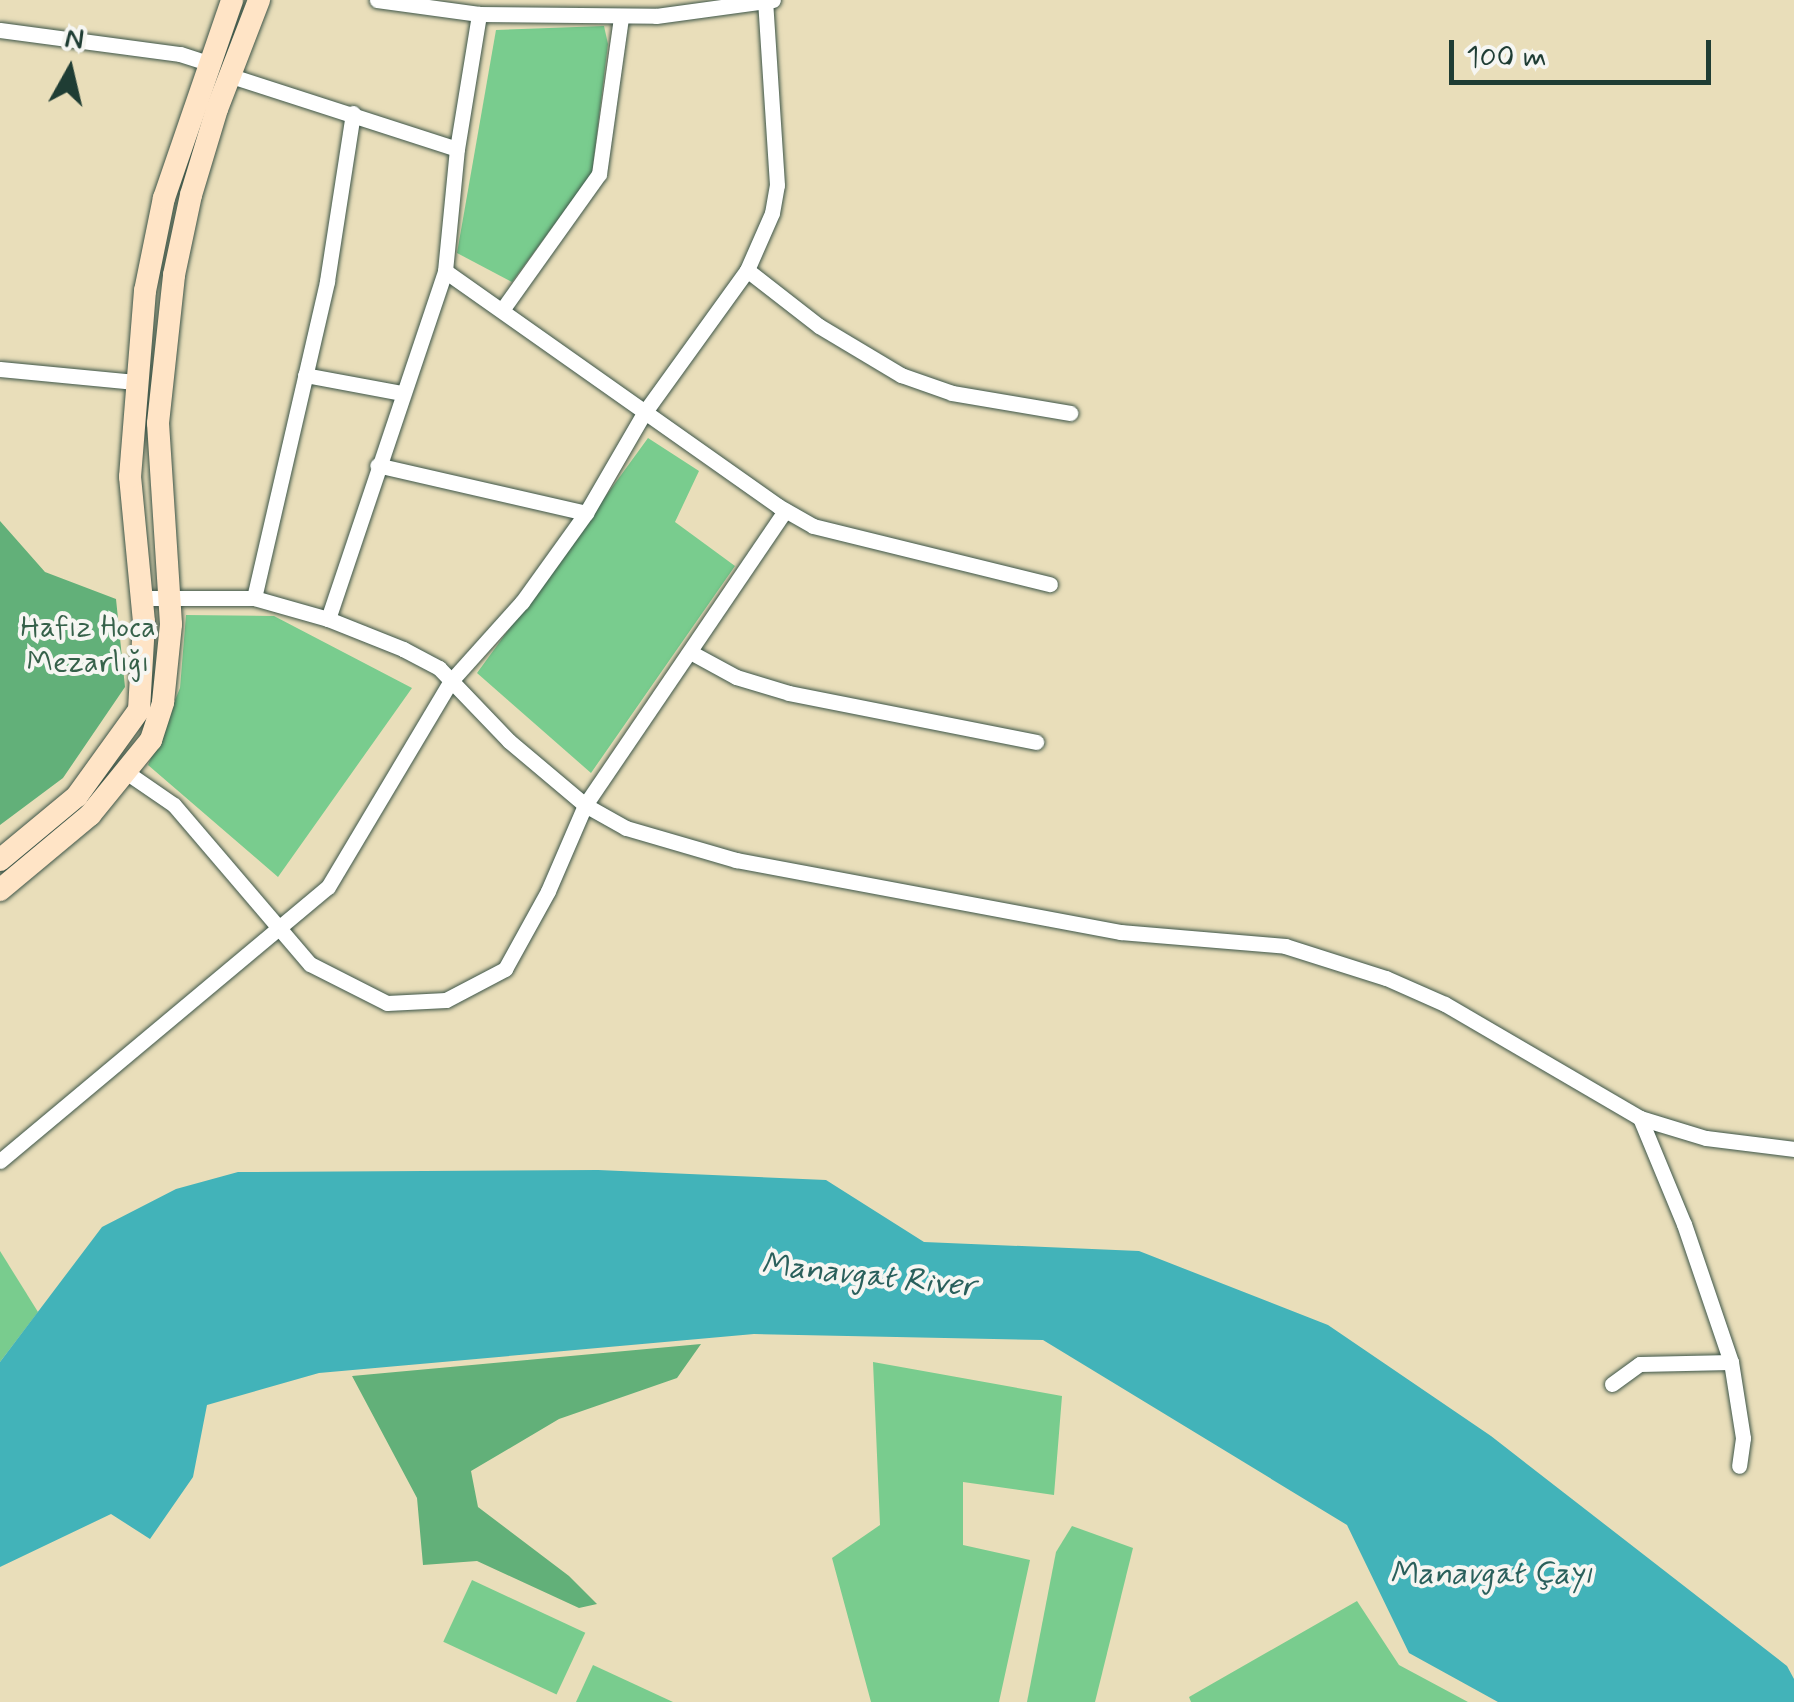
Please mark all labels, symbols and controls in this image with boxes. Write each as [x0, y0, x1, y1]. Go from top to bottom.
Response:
north arrow [20, 20, 120, 120]
text: N [62, 20, 86, 59]
scale bar [1454, 20, 1716, 82]
text: 100 m [1466, 38, 1547, 77]
park label: Hafız Hoca Mezarlığı [18, 610, 158, 680]
water label: Manavgat River [760, 1246, 976, 1306]
water label: Manavgat Çayı [1389, 1555, 1593, 1593]

